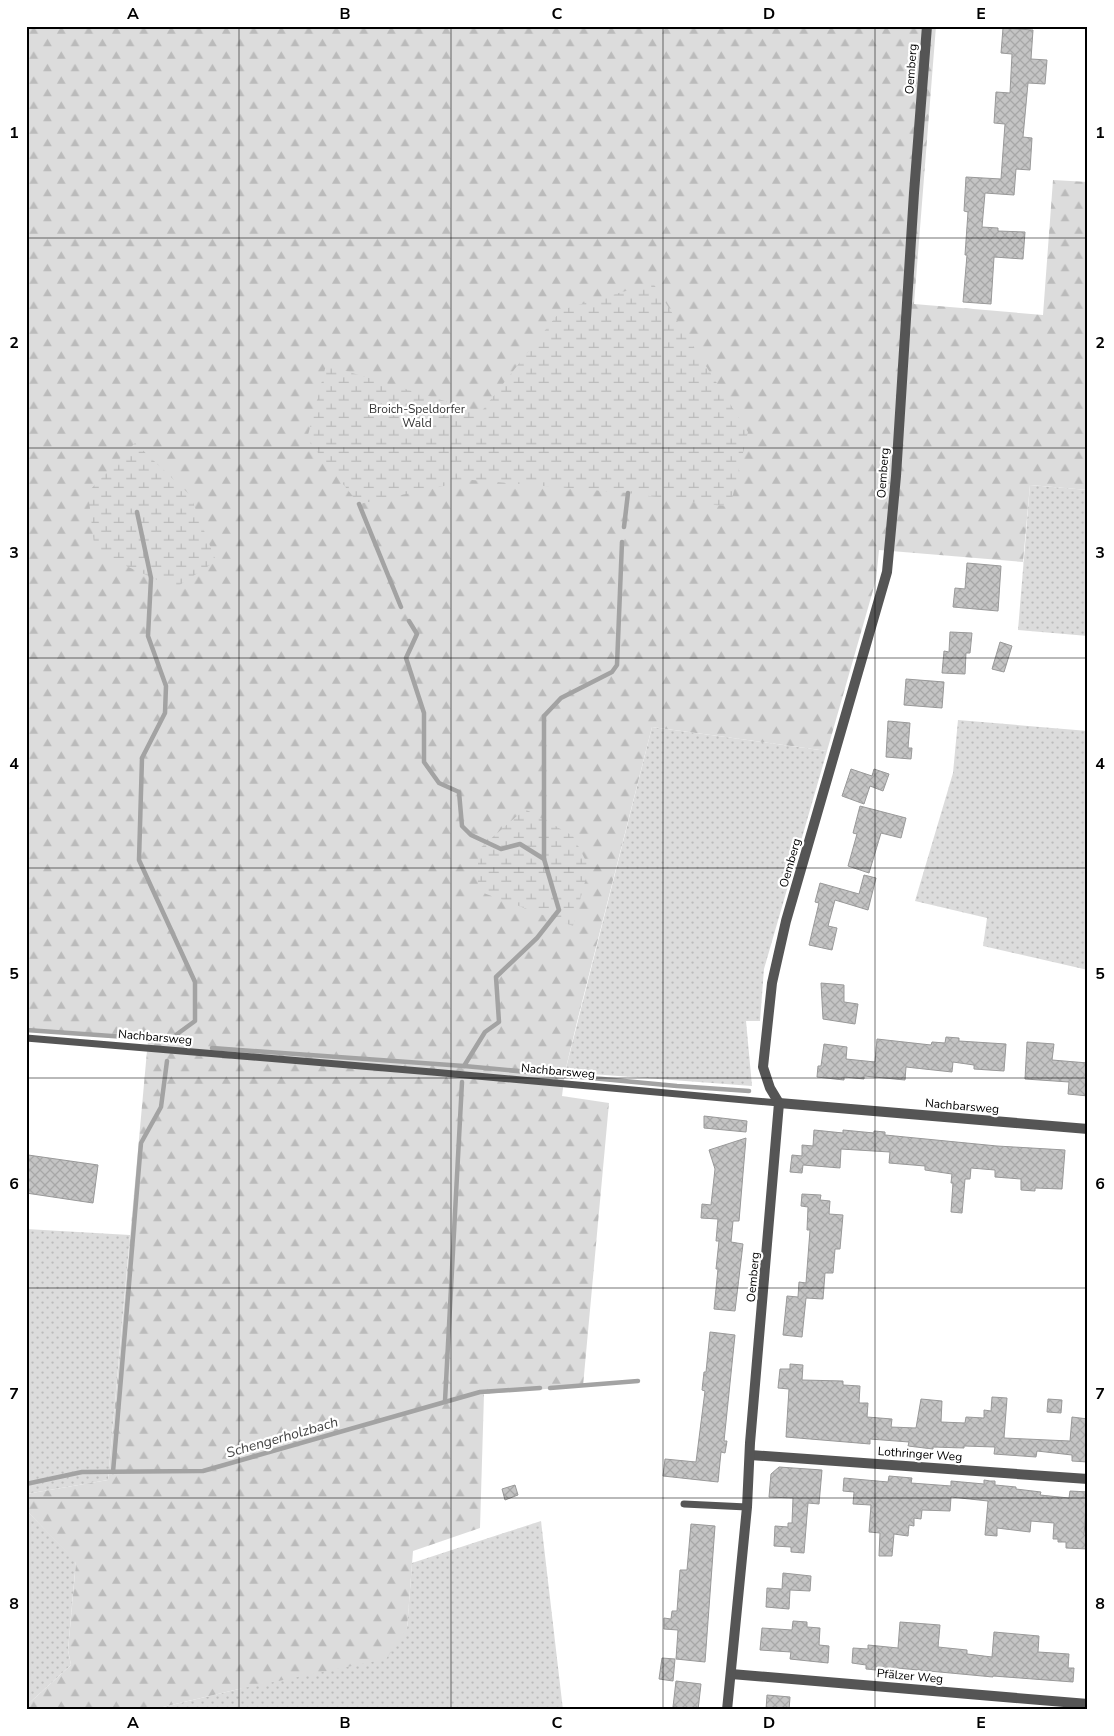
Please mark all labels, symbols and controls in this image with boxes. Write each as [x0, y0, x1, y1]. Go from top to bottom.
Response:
text: A [127, 3, 139, 25]
text: B [339, 3, 351, 25]
text: C [552, 3, 563, 25]
text: D [763, 3, 775, 25]
text: E [976, 3, 986, 25]
street label: Oemberg [901, 43, 921, 95]
text: 1 [9, 122, 19, 144]
text: 1 [1095, 122, 1105, 144]
text: 2 [9, 332, 19, 354]
text: 2 [1095, 332, 1105, 354]
park label: Broich-Speldorfer Wald [369, 401, 466, 431]
street label: Oemberg [873, 447, 893, 499]
text: 3 [9, 542, 19, 564]
text: 3 [1095, 542, 1105, 564]
text: 4 [9, 753, 19, 775]
text: 4 [1095, 753, 1105, 775]
street label: Oemberg [775, 837, 805, 889]
text: 5 [9, 963, 19, 985]
text: 5 [1095, 963, 1105, 985]
street label: Nachbarsweg [117, 1026, 193, 1048]
street label: Nachbarsweg [520, 1060, 596, 1082]
street label: Nachbarsweg [924, 1095, 1000, 1117]
text: 6 [9, 1173, 19, 1195]
text: 6 [1095, 1173, 1105, 1195]
street label: Oemberg [743, 1251, 763, 1303]
text: 7 [9, 1383, 19, 1405]
text: 7 [1095, 1383, 1105, 1405]
water label: Schengerholzbach [224, 1412, 340, 1463]
street label: Lothringer Weg [877, 1443, 963, 1465]
text: 8 [9, 1593, 19, 1615]
text: 8 [1095, 1593, 1105, 1615]
street label: Pfälzer Weg [876, 1665, 944, 1687]
text: A [127, 1712, 139, 1734]
text: B [339, 1712, 351, 1734]
text: C [552, 1712, 563, 1734]
text: D [763, 1712, 775, 1734]
text: E [976, 1712, 986, 1734]

